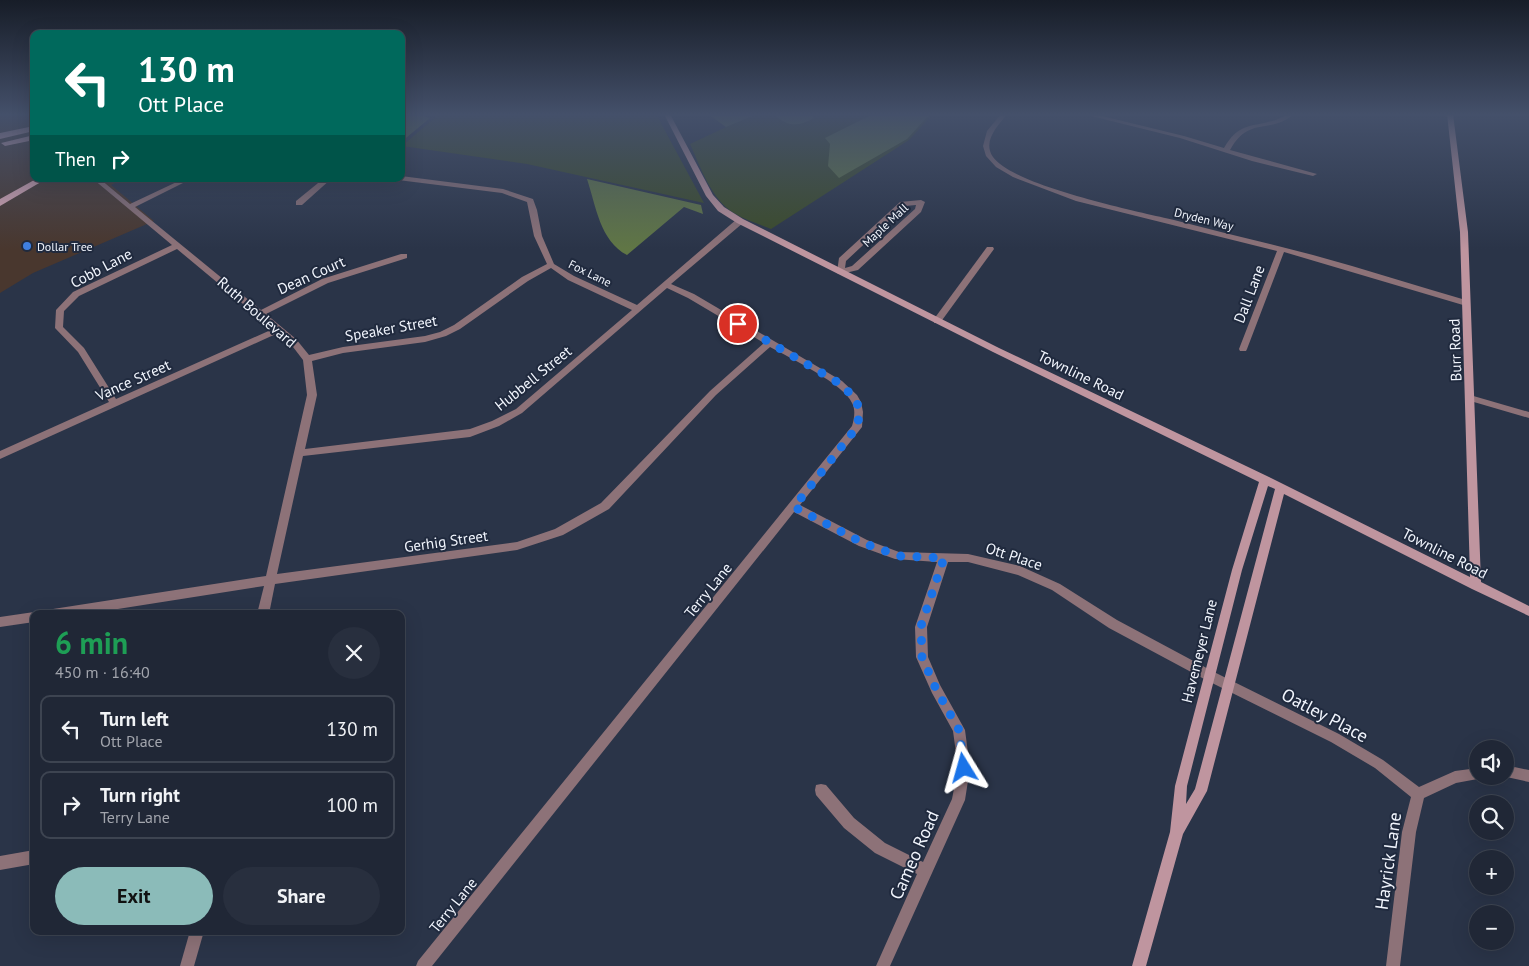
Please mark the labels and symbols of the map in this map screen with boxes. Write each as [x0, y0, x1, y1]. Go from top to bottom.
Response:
street label: Maple Mall [859, 200, 911, 250]
street label: Dryden Way [1173, 204, 1236, 234]
place label: Dollar Tree [37, 239, 93, 254]
marker: Dollar Tree [21, 240, 33, 252]
street label: Cobb Lane [67, 244, 135, 292]
street label: Dean Court [274, 252, 348, 298]
street label: Fox Lane [566, 256, 614, 290]
street label: Dall Lane [1229, 262, 1269, 326]
street label: Ruth Boulevard [214, 272, 300, 352]
pin [717, 303, 759, 345]
street label: Speaker Street [343, 311, 439, 345]
street label: Burr Road [1444, 318, 1466, 382]
street label: Hubbell Street [491, 341, 575, 415]
street label: Townline Road [1035, 346, 1127, 404]
street label: Vance Street [92, 355, 173, 405]
street label: Townline Road [1399, 523, 1491, 583]
street label: Gerhig Street [403, 526, 489, 556]
street label: Ott Place [983, 538, 1045, 574]
street label: Terry Lane [680, 559, 736, 621]
street label: Havemeyer Lane [1177, 597, 1221, 705]
street label: Oatley Place [1278, 683, 1372, 747]
position arrow [937, 741, 989, 793]
street label: Cameo Road [884, 807, 944, 903]
street label: Hayrick Lane [1370, 811, 1406, 911]
street label: Terry Lane [425, 874, 481, 936]

